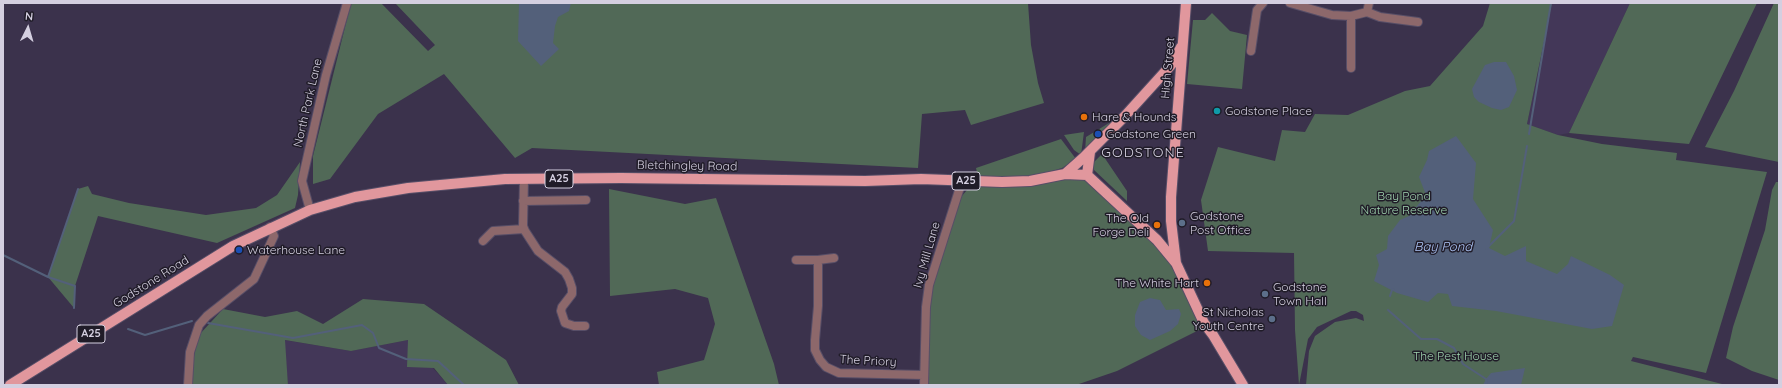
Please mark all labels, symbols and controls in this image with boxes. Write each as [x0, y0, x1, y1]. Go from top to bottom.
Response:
north arrow [8, 8, 48, 48]
text: N [24, 9, 34, 23]
street label: High Street [1158, 37, 1178, 99]
street label: North Park Lane [291, 57, 325, 149]
place label: Godstone Place [1225, 104, 1312, 118]
marker: Godstone Place [1212, 106, 1222, 116]
place label: Hare & Hounds [1092, 110, 1176, 124]
marker: Hare & Hounds [1079, 112, 1089, 122]
place label: Godstone Green [1106, 127, 1196, 141]
marker: Godstone Green [1093, 129, 1103, 139]
district label: GODSTONE [1101, 145, 1185, 161]
street label: Bletchingley Road [637, 158, 737, 174]
road number: A25 [545, 170, 573, 188]
road number: A25 [952, 172, 980, 190]
park label: Bay Pond Nature Reserve [1361, 189, 1447, 217]
place label: Godstone Post Office [1190, 209, 1251, 237]
place label: The Old Forge Deli [1093, 211, 1149, 239]
marker: Godstone Post Office [1177, 218, 1187, 228]
street label: Ivy Mill Lane [911, 220, 943, 290]
marker: The Old Forge Deli [1152, 220, 1162, 230]
water label: Bay Pond [1414, 239, 1472, 255]
place label: Waterhouse Lane [247, 243, 345, 257]
marker: Waterhouse Lane [234, 245, 244, 255]
street label: Godstone Road [111, 253, 191, 311]
place label: The White Hart [1115, 276, 1199, 290]
marker: The White Hart [1202, 278, 1212, 288]
place label: Godstone Town Hall [1273, 280, 1327, 308]
marker: Godstone Town Hall [1260, 289, 1270, 299]
place label: St Nicholas Youth Centre [1193, 305, 1264, 333]
marker: St Nicholas Youth Centre [1267, 314, 1277, 324]
road number: A25 [77, 325, 105, 343]
park label: The Pest House [1413, 349, 1499, 363]
street label: The Priory [839, 352, 897, 370]

